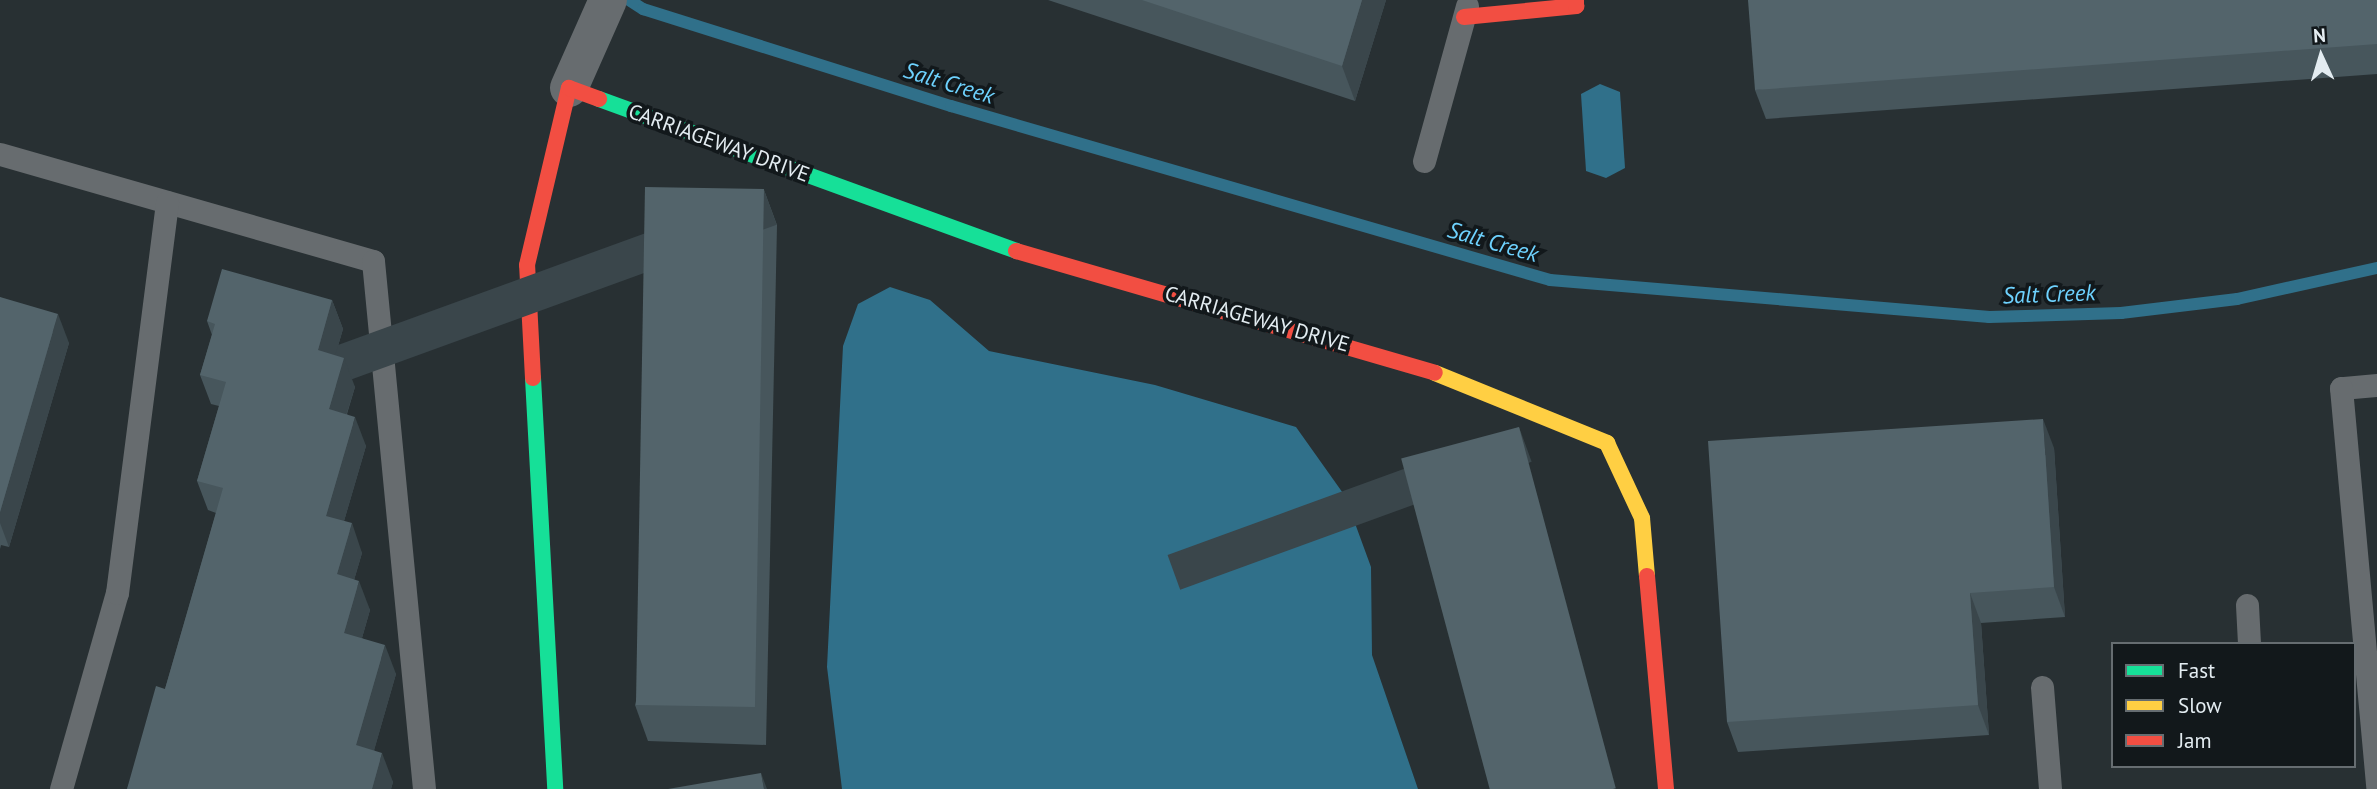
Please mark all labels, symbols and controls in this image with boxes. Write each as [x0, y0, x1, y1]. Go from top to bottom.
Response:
north arrow [2286, 21, 2356, 91]
text: N [2312, 23, 2327, 47]
water label: Salt Creek [900, 56, 998, 110]
street label: CARRIAGEWAY DRIVE [625, 98, 813, 188]
water label: Salt Creek [1444, 216, 1542, 268]
water label: Salt Creek [2002, 279, 2096, 309]
street label: CARRIAGEWAY DRIVE [1162, 281, 1352, 357]
legend [2111, 642, 2356, 768]
text: Fast [2178, 657, 2215, 684]
text: Slow [2178, 692, 2222, 719]
text: Jam [2178, 727, 2212, 754]

